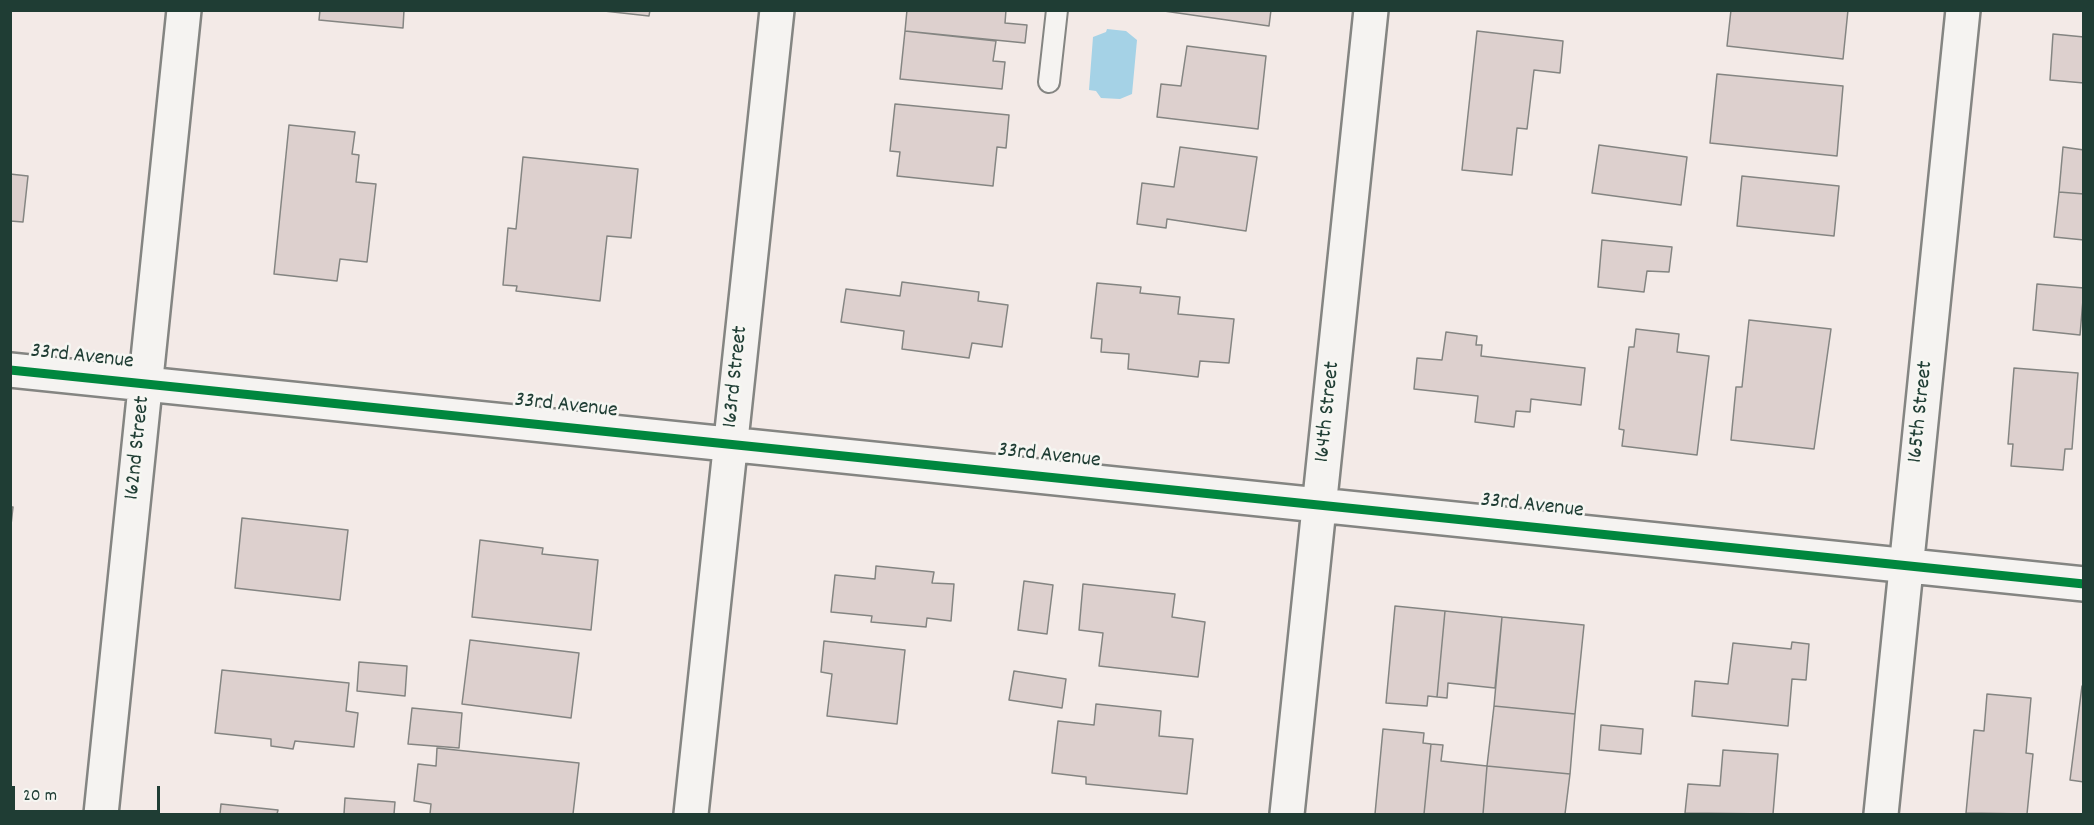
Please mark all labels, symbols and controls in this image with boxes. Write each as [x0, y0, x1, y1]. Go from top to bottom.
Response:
street label: 163rd Street [719, 325, 755, 429]
street label: 33rd Avenue [29, 339, 135, 377]
street label: 164th Street [1311, 360, 1347, 464]
street label: 165th Street [1904, 360, 1940, 464]
street label: 33rd Avenue [513, 388, 619, 426]
street label: 162nd Street [120, 395, 158, 501]
street label: 33rd Avenue [996, 438, 1102, 476]
street label: 33rd Avenue [1479, 488, 1585, 526]
scale bar [15, 774, 164, 812]
text: 20 m [23, 784, 57, 809]

